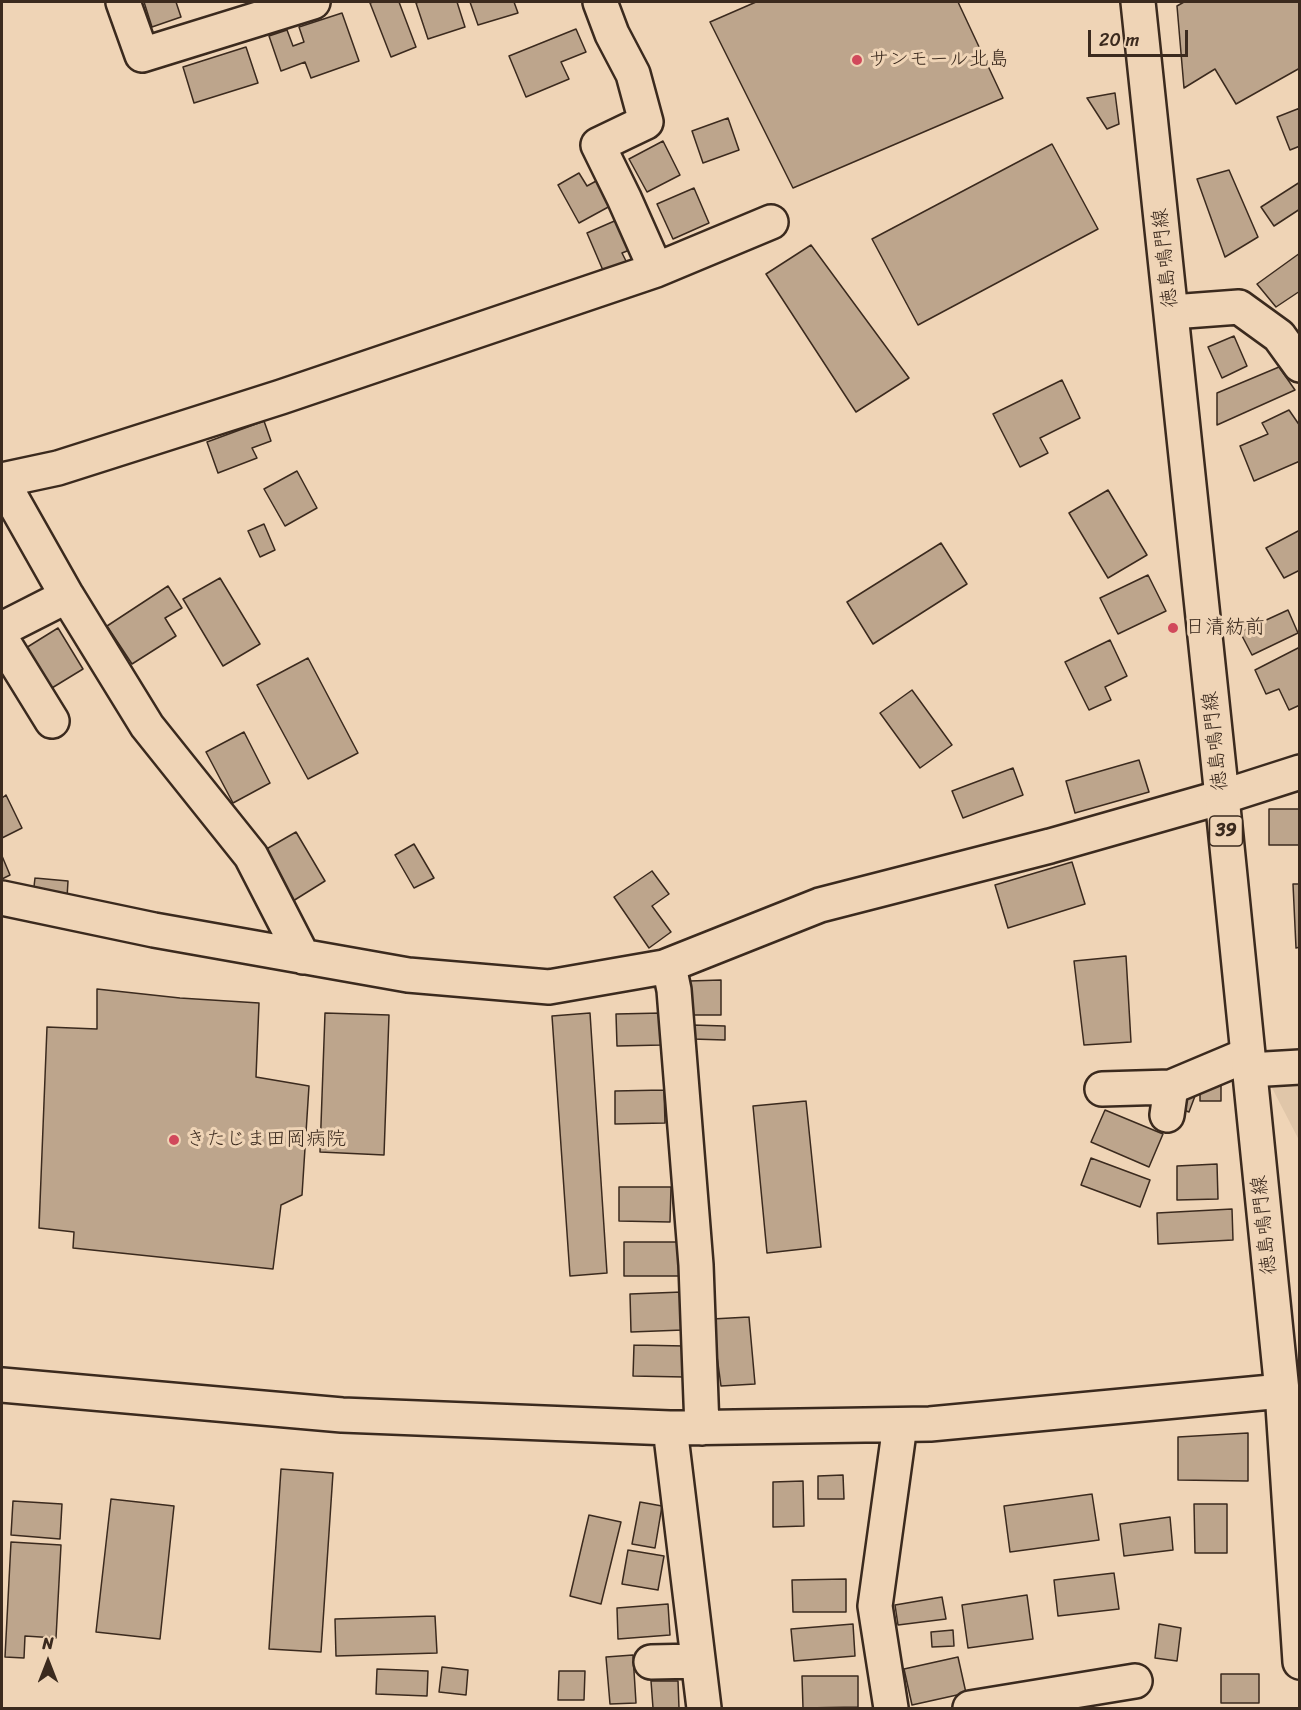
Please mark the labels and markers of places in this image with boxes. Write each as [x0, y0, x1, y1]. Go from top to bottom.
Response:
place label: サンモール北島 [869, 48, 1009, 72]
marker: サンモール北島 [850, 53, 864, 67]
place label: 日清紡前 [1185, 616, 1265, 640]
marker: 日清紡前 [1166, 621, 1180, 635]
place label: きたじま田岡病院 [186, 1128, 346, 1152]
marker: きたじま田岡病院 [167, 1133, 181, 1147]

